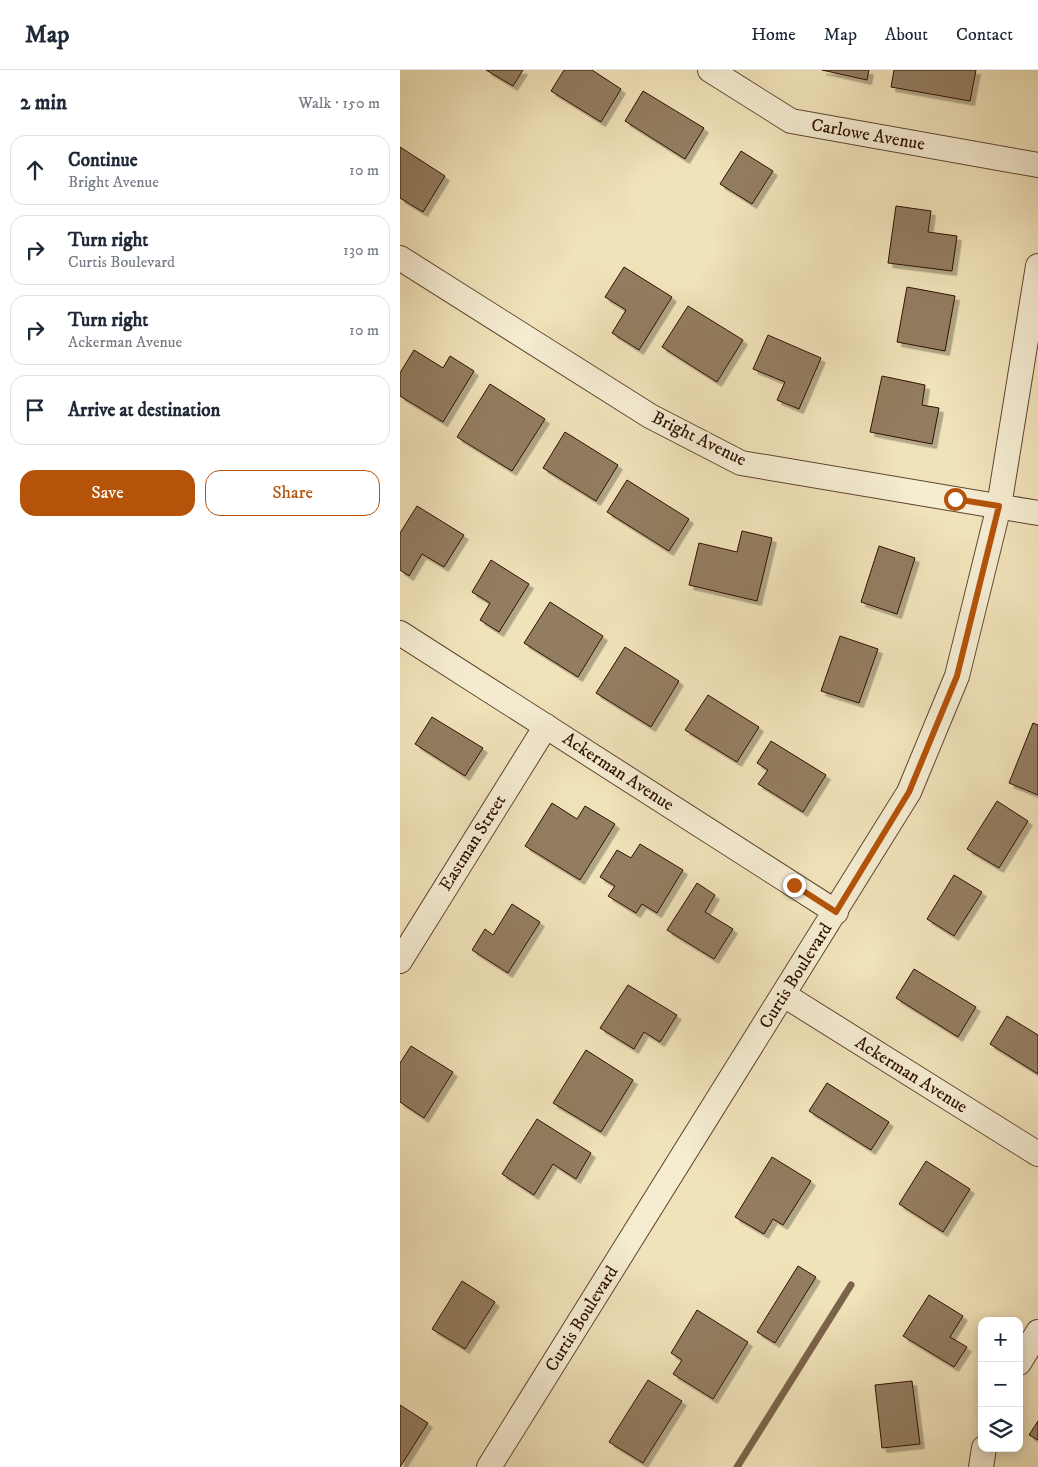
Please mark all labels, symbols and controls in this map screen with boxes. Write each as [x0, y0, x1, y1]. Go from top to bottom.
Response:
text: Map [25, 20, 69, 50]
text: Home [751, 24, 796, 46]
text: Map [824, 24, 857, 46]
text: About [885, 24, 928, 46]
text: Contact [956, 24, 1013, 46]
text: 2 min [20, 90, 67, 116]
text: Walk · 150 m [298, 93, 380, 113]
street label: Carlowe Avenue [809, 114, 927, 156]
text: Continue [68, 149, 138, 172]
icon: ahead [21, 156, 49, 184]
text: 10 m [349, 160, 379, 180]
text: Bright Avenue [68, 172, 159, 192]
text: Turn right [68, 229, 148, 252]
icon: right [21, 236, 49, 264]
text: 130 m [343, 240, 379, 260]
text: Curtis Boulevard [68, 252, 175, 272]
text: Turn right [68, 309, 148, 332]
icon: right [21, 316, 49, 344]
text: 10 m [349, 320, 379, 340]
text: Ackerman Avenue [68, 332, 182, 352]
icon: arrive [21, 396, 49, 424]
text: Arrive at destination [68, 399, 220, 422]
street label: Bright Avenue [648, 407, 750, 471]
button: Save [20, 470, 195, 516]
button: Share [205, 470, 380, 516]
route start [944, 488, 967, 511]
street label: Ackerman Avenue [558, 728, 678, 816]
street label: Eastman Street [435, 791, 511, 895]
route end [783, 874, 806, 897]
street label: Curtis Boulevard [755, 919, 837, 1033]
street label: Ackerman Avenue [851, 1032, 971, 1118]
street label: Curtis Boulevard [541, 1262, 623, 1376]
map controls [978, 1317, 1023, 1452]
button: + [978, 1317, 1023, 1362]
button: − [978, 1362, 1023, 1407]
button: layers [978, 1407, 1023, 1452]

